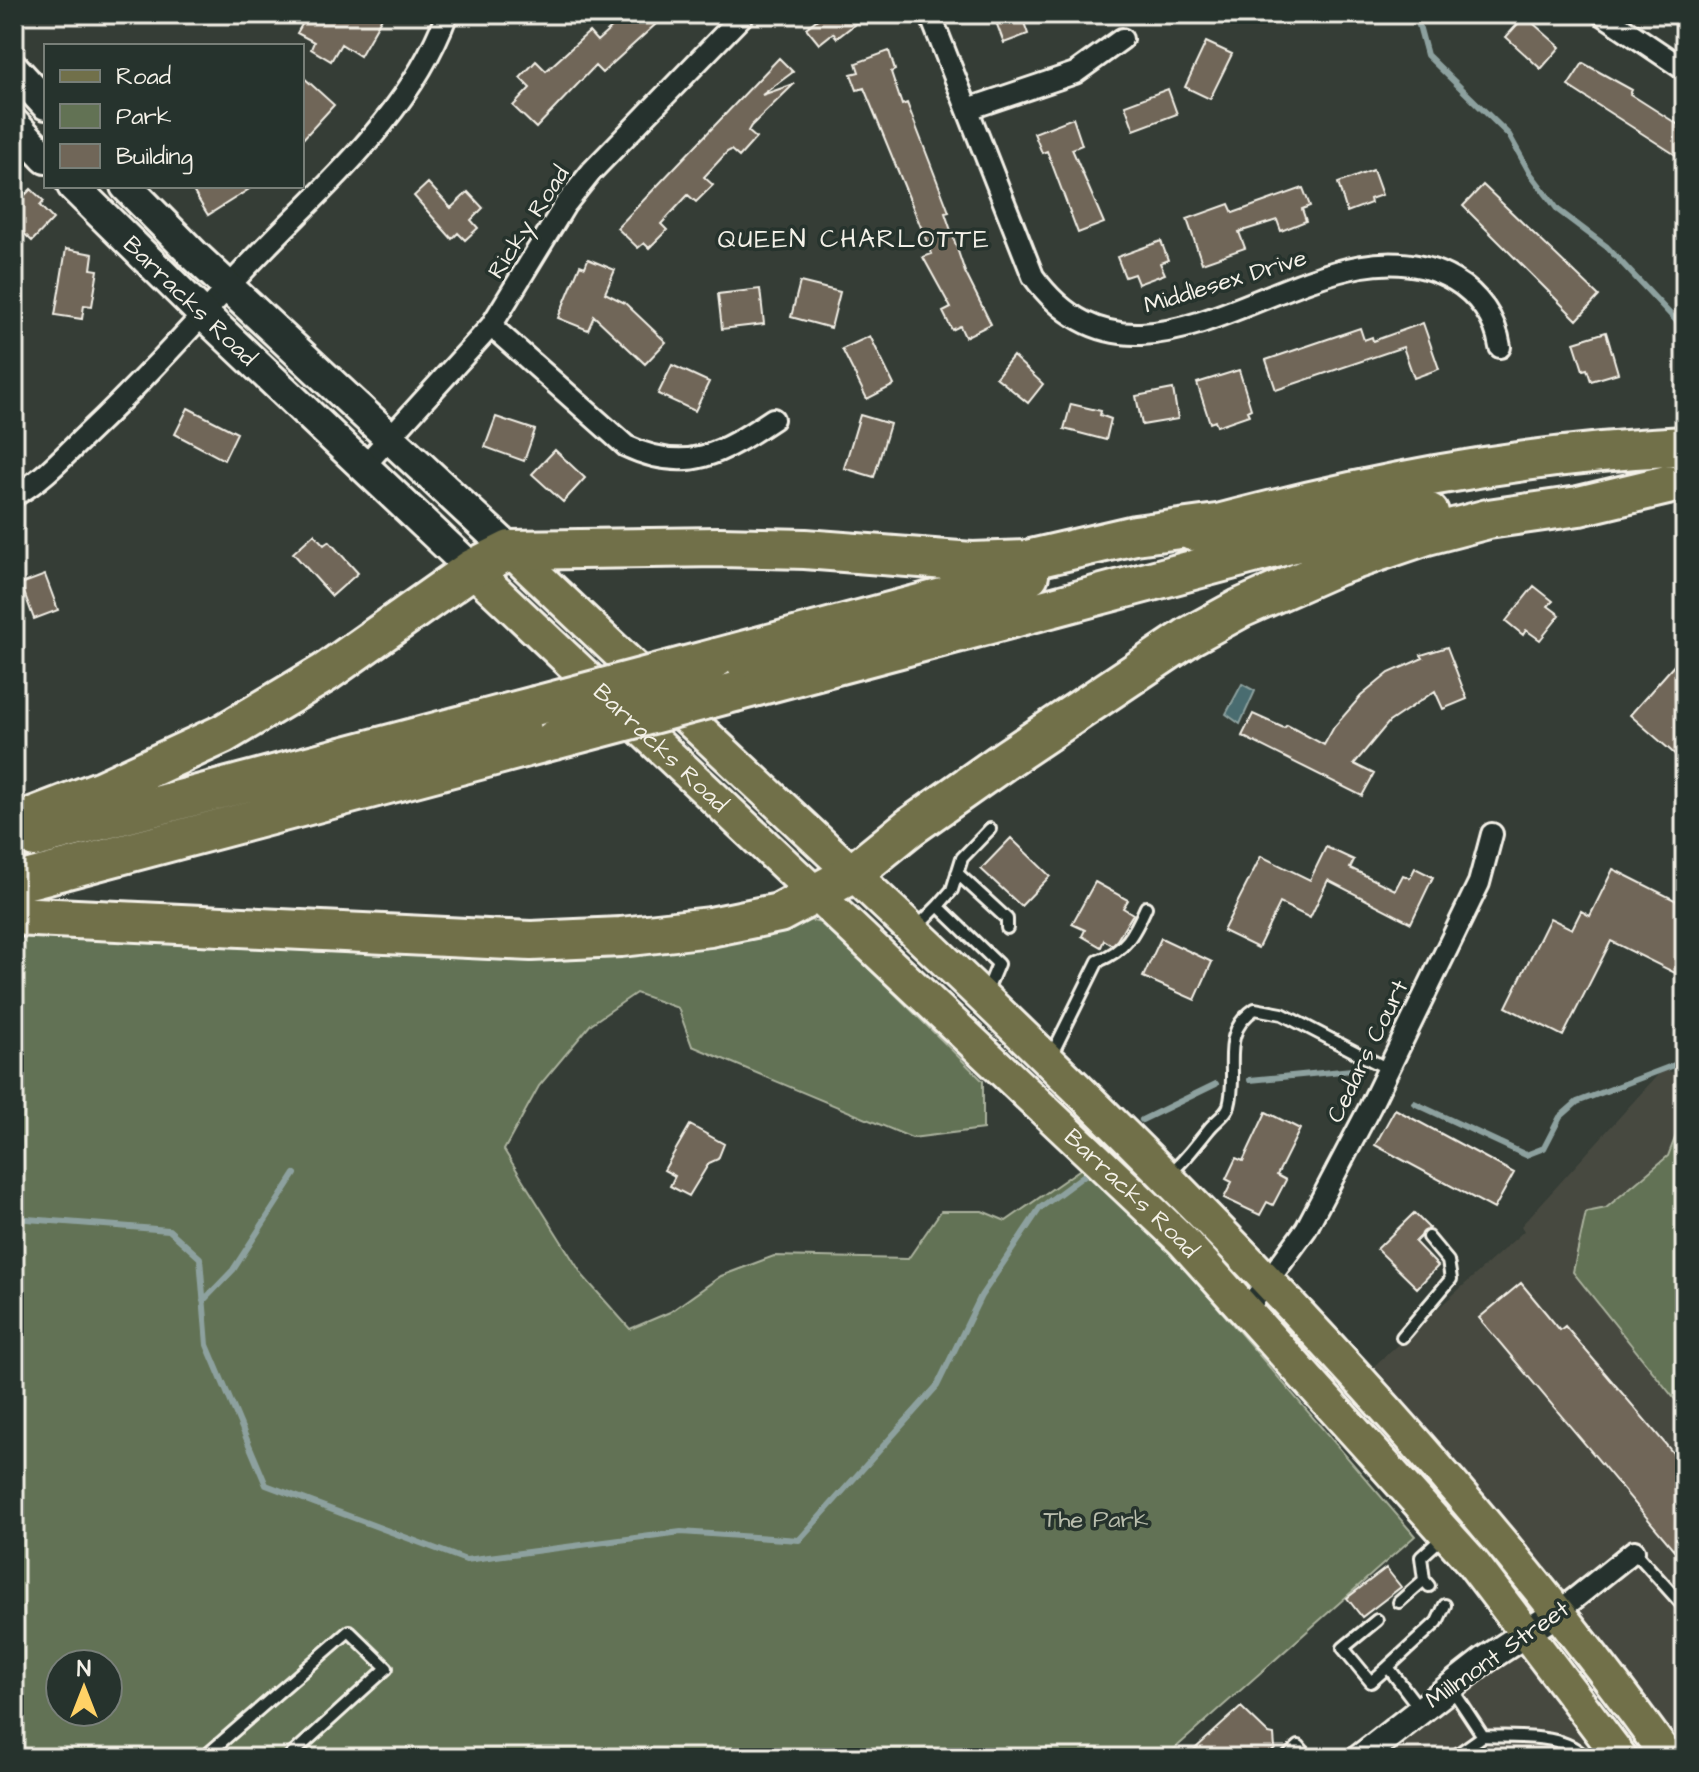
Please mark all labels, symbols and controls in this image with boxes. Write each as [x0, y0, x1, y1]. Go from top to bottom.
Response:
legend [44, 44, 304, 188]
text: Road [116, 60, 171, 94]
text: Park [116, 100, 172, 134]
text: Building [116, 140, 193, 175]
street label: Ricky Road [480, 159, 579, 286]
district label: QUEEN CHARLOTTE [717, 221, 991, 257]
street label: Barracks Road [115, 228, 264, 375]
street label: Middlesex Drive [1140, 241, 1311, 323]
street label: Barracks Road [585, 676, 735, 821]
street label: Cedars Court [1319, 974, 1417, 1129]
street label: Barracks Road [1056, 1121, 1206, 1266]
park label: The Park [1044, 1503, 1149, 1537]
street label: Millmont Street [1419, 1592, 1577, 1717]
north arrow [44, 1648, 124, 1728]
text: N [77, 1654, 91, 1685]

